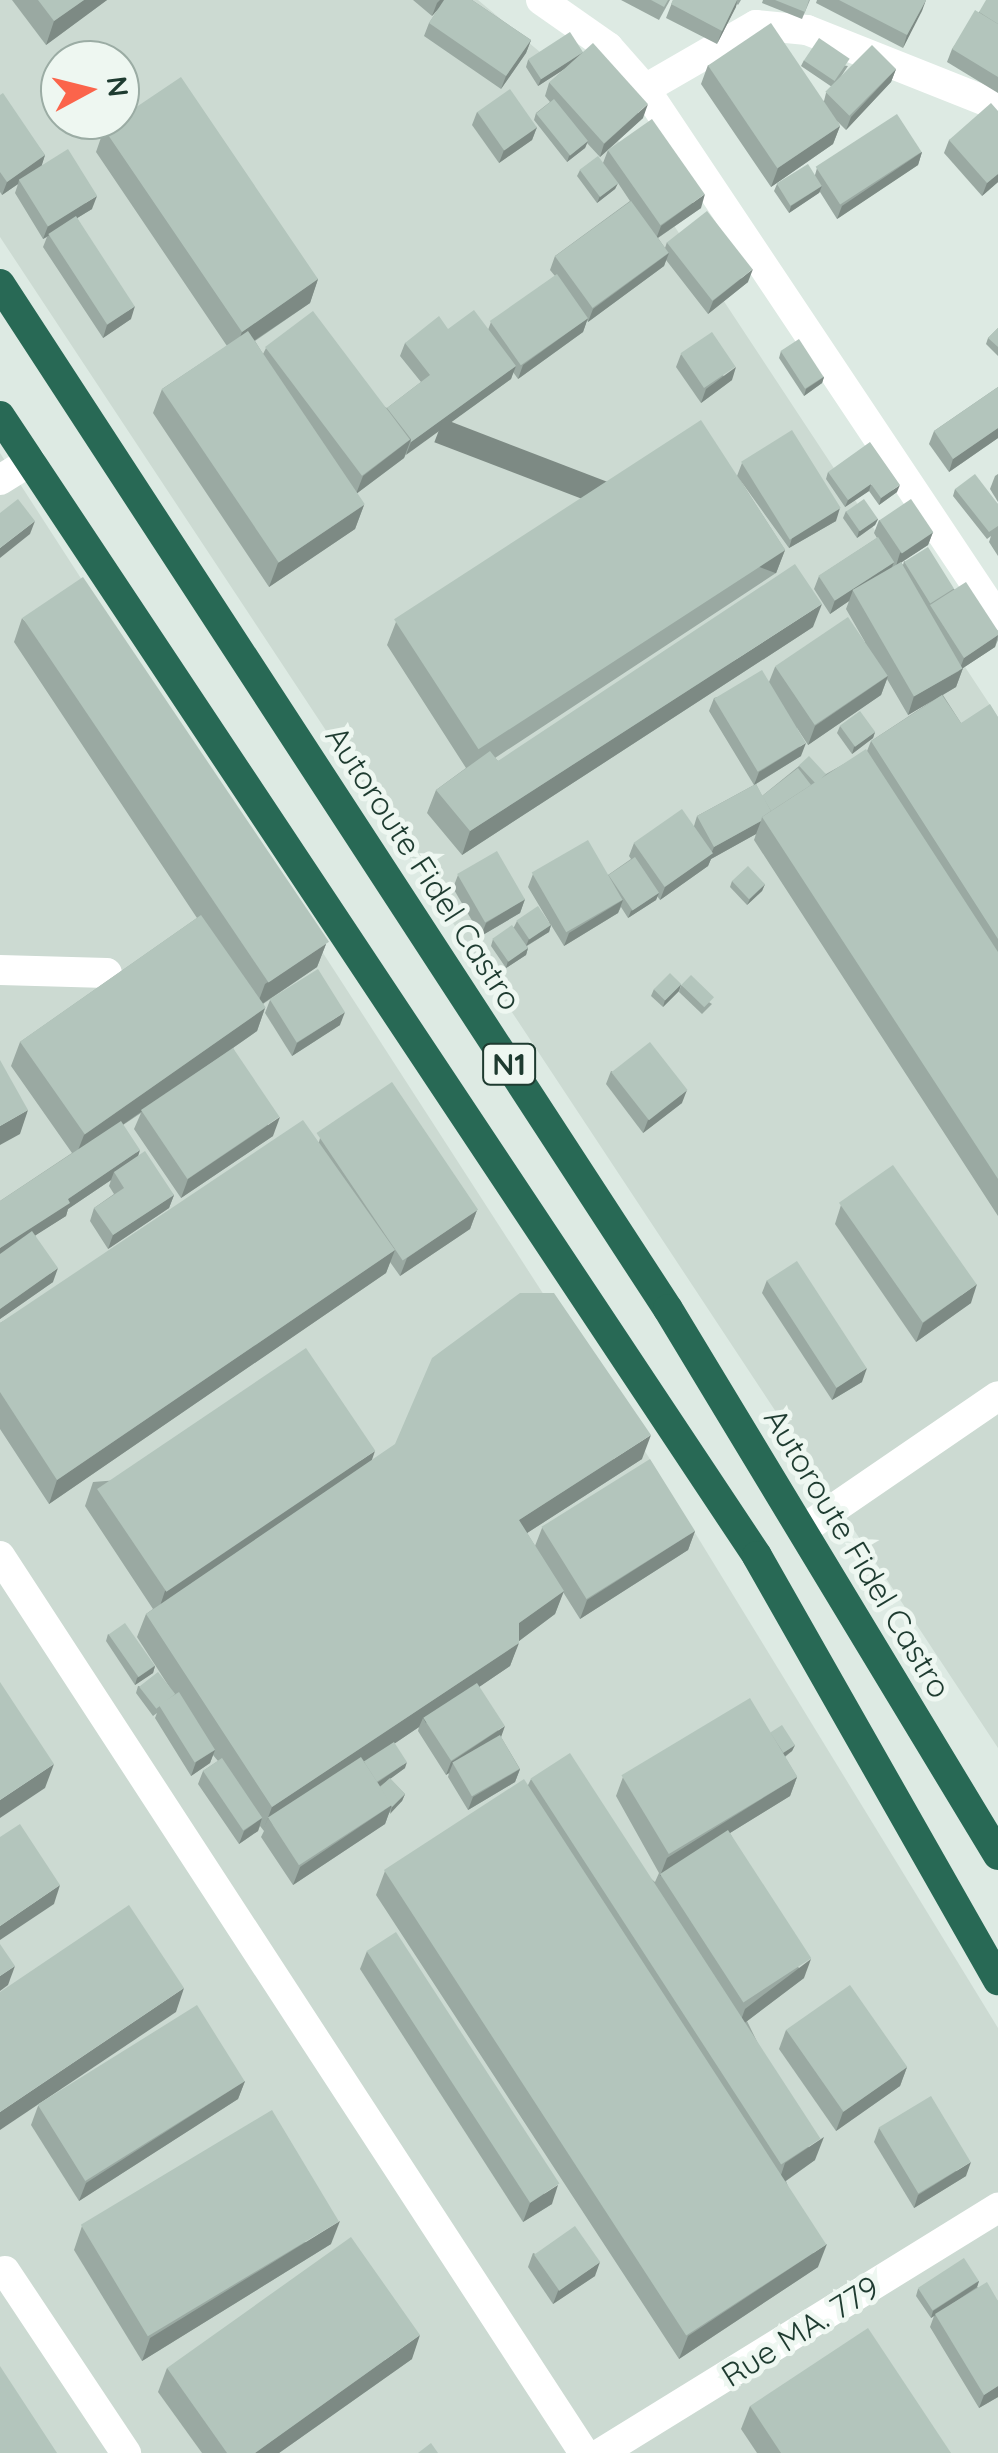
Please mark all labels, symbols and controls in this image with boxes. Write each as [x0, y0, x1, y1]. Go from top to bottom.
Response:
north arrow [40, 40, 140, 140]
text: N [100, 74, 137, 99]
street label: Autoroute Fidel Castro [318, 719, 530, 1017]
road number: N1 [482, 1039, 536, 1089]
street label: Autoroute Fidel Castro [756, 1401, 960, 1705]
street label: Rue MA. 779 [714, 2267, 886, 2395]

